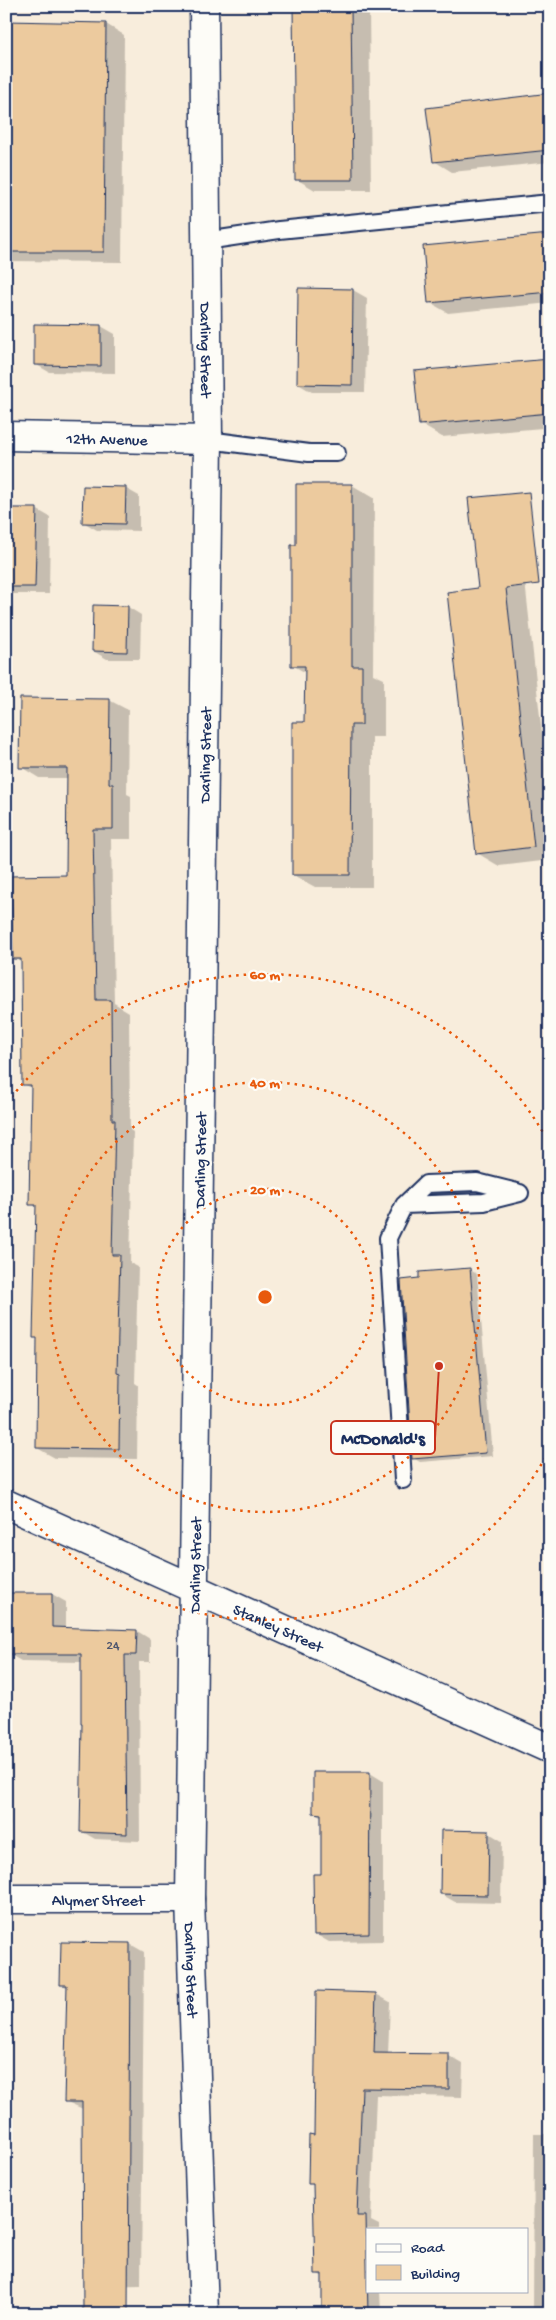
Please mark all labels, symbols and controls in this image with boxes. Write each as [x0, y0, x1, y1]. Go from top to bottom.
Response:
street label: Darling Street [194, 301, 214, 399]
street label: 12th Avenue [65, 431, 149, 452]
street label: Darling Street [197, 706, 218, 804]
text: 60 m [250, 967, 281, 985]
text: 40 m [249, 1075, 280, 1093]
street label: Darling Street [192, 1111, 213, 1209]
text: 20 m [250, 1182, 280, 1200]
centre of rings [256, 1288, 274, 1306]
callout: McDonald's [331, 1421, 435, 1454]
text: McDonald's [341, 1430, 426, 1451]
street label: Darling Street [187, 1516, 208, 1614]
street label: Stanley Street [229, 1601, 326, 1659]
house number: 24 [106, 1638, 120, 1655]
street label: Alymer Street [52, 1893, 146, 1912]
street label: Darling Street [178, 1921, 200, 2019]
legend [366, 2228, 528, 2292]
text: Road [411, 2240, 445, 2258]
text: Building [410, 2266, 460, 2284]

